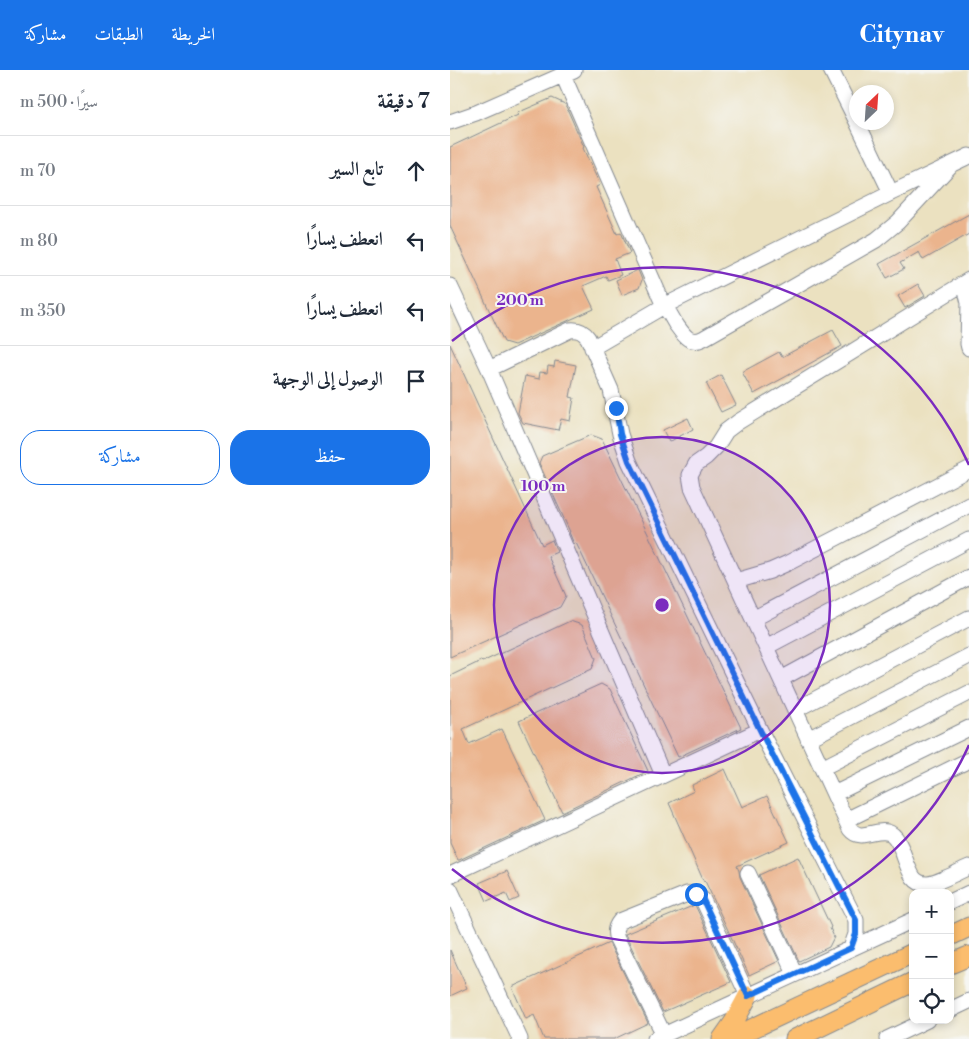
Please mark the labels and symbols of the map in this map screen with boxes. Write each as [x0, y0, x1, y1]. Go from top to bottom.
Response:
north arrow [849, 85, 894, 130]
text: 200 m [496, 291, 544, 310]
route end [605, 397, 628, 420]
text: 100 m [521, 477, 566, 496]
centre of rings [653, 596, 671, 614]
route start [685, 883, 708, 906]

